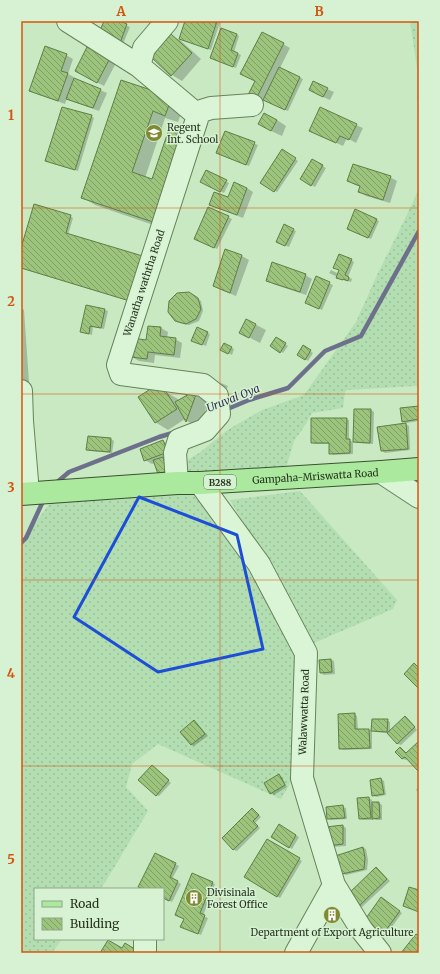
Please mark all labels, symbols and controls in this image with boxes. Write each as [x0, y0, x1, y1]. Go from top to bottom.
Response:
text: A [115, 3, 126, 20]
text: B [314, 3, 324, 20]
text: 1 [8, 107, 14, 124]
place label: Regent Int. School [167, 121, 218, 146]
school or university icon: Regent Int. School [144, 123, 164, 143]
street label: Wanatha waththa Road [120, 228, 167, 339]
text: 2 [7, 293, 15, 310]
water label: Uruval Oya [204, 381, 262, 415]
street label: Gampaha-Mriswatta Road [252, 466, 379, 486]
road number: B288 [204, 475, 236, 489]
text: 3 [7, 479, 15, 496]
text: 4 [7, 665, 16, 682]
street label: Walawwatta Road [296, 669, 312, 756]
text: 5 [7, 851, 15, 868]
place label: Divisinala Forest Office [207, 886, 268, 911]
legend [34, 888, 164, 940]
building icon: Divisinala Forest Office [184, 888, 204, 908]
text: Road [70, 896, 99, 911]
building icon: Department of Export Agriculture [322, 905, 342, 925]
text: Building [70, 916, 120, 931]
place label: Department of Export Agriculture [250, 926, 414, 939]

